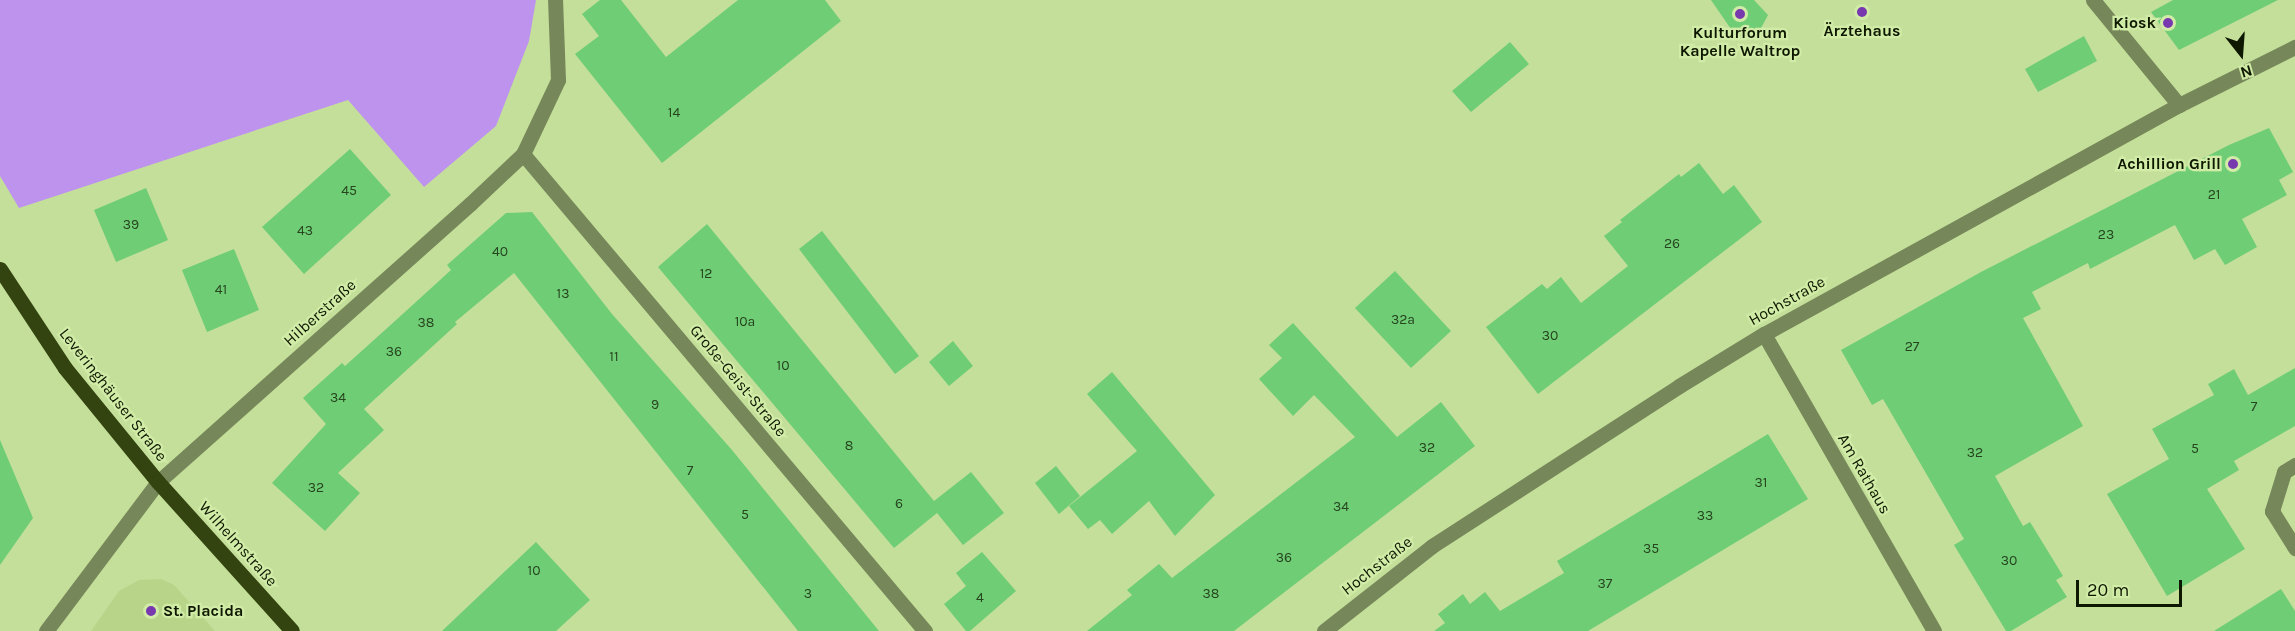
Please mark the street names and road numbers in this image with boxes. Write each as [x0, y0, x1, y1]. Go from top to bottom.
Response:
street label: Hochstraße [1745, 272, 1829, 330]
street label: Hilberstraße [280, 276, 360, 350]
street label: Große-Geist-Straße [686, 321, 790, 441]
street label: Leveringhäuser Straße [55, 325, 171, 465]
street label: Am Rathaus [1833, 431, 1895, 517]
street label: Wilhelmstraße [195, 497, 281, 591]
street label: Hochstraße [1338, 532, 1416, 600]

